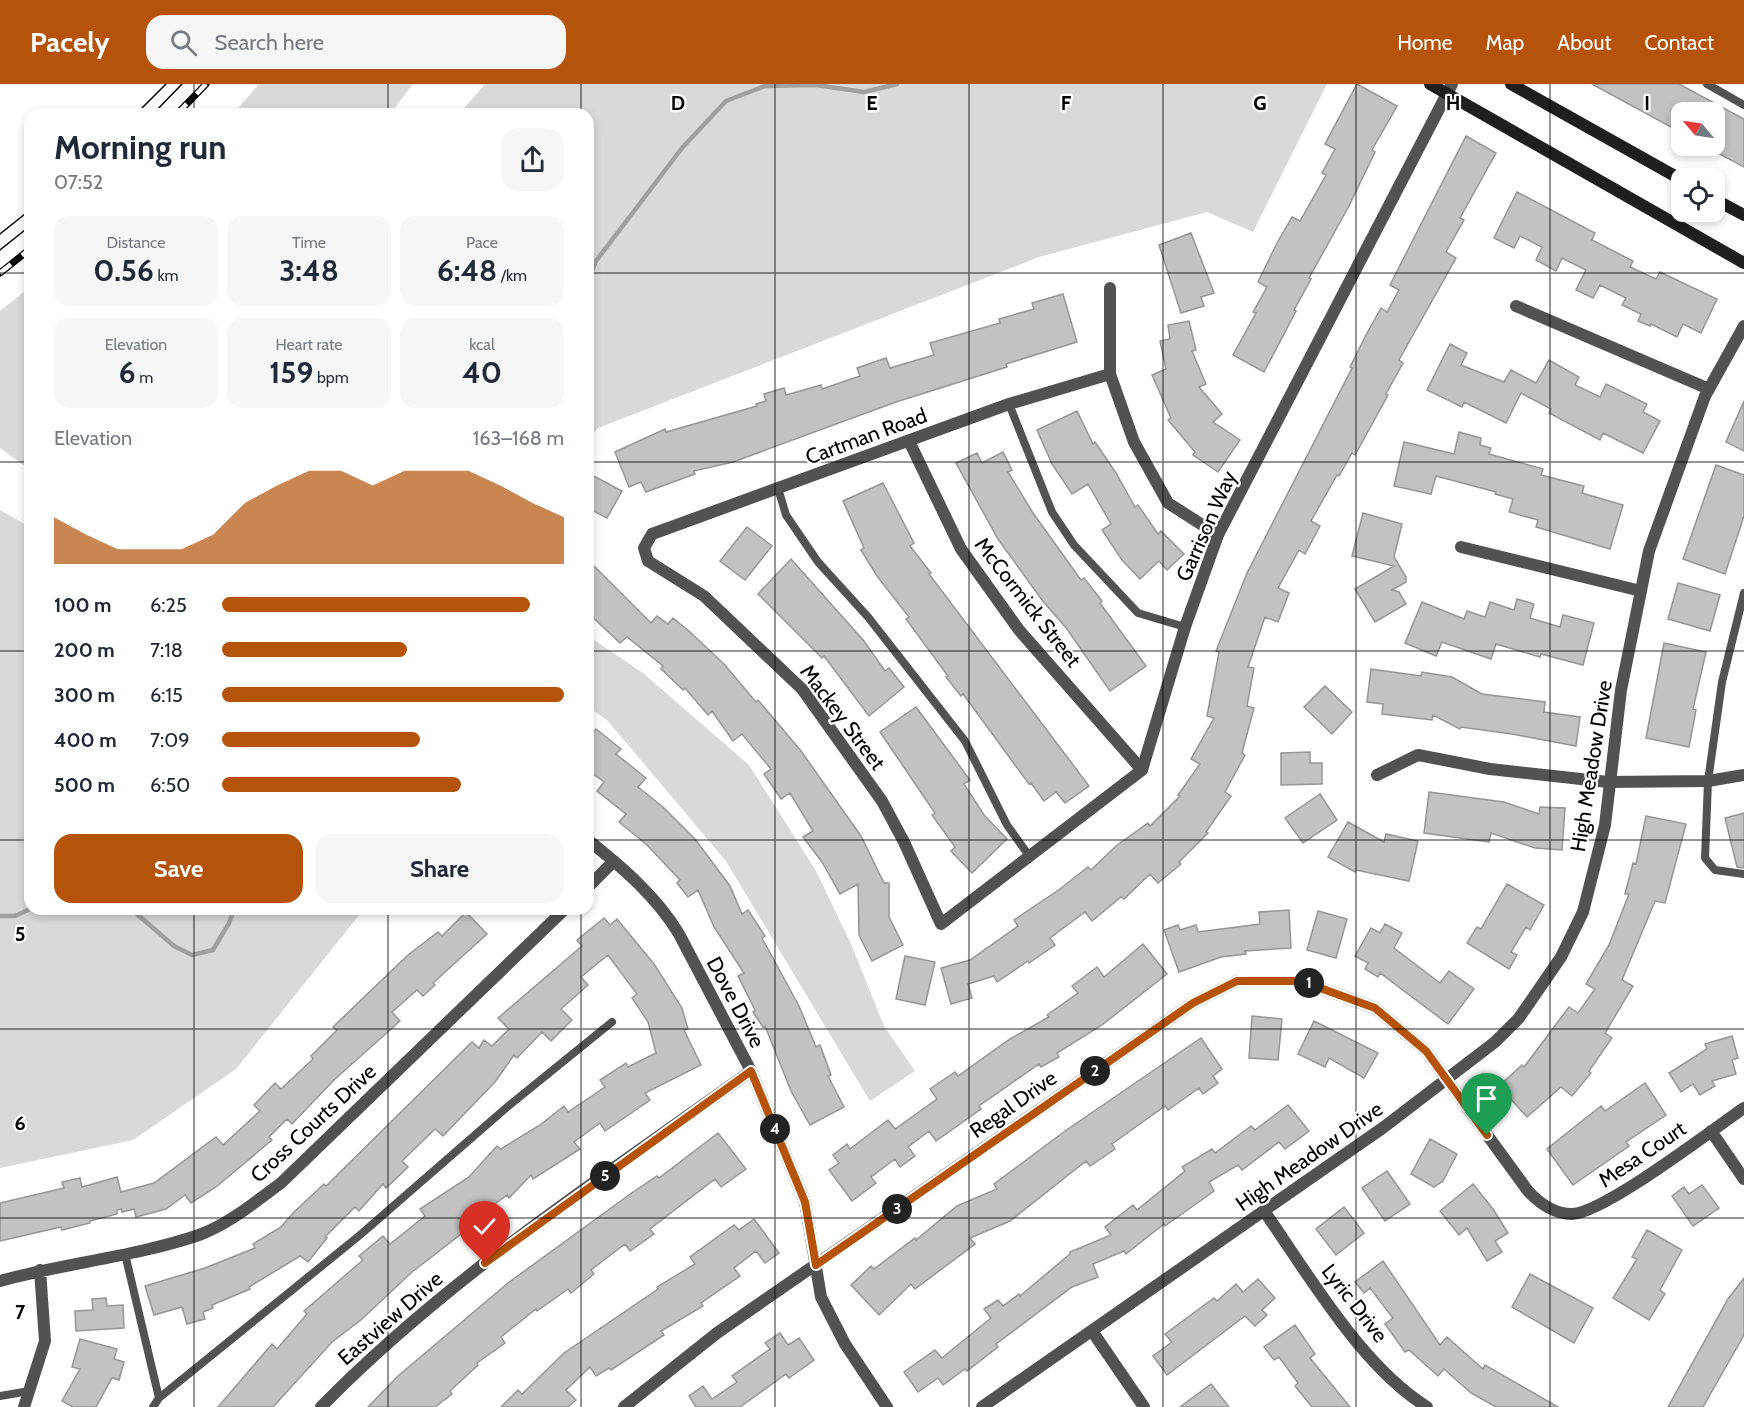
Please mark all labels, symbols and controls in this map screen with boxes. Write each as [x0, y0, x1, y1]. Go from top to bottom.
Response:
search box [146, 15, 566, 69]
text: Pacely [30, 25, 110, 59]
icon: search [167, 26, 200, 59]
text: Search here [215, 29, 324, 56]
text: Home [1397, 30, 1453, 55]
text: Map [1486, 30, 1524, 55]
text: About [1557, 30, 1611, 55]
text: Contact [1644, 30, 1714, 55]
text: D [671, 91, 685, 115]
text: E [866, 91, 878, 115]
text: F [1061, 91, 1072, 115]
text: G [1253, 91, 1267, 115]
text: H [1446, 91, 1460, 115]
text: I [1644, 91, 1650, 115]
north arrow [1671, 102, 1725, 156]
map controls [1671, 102, 1725, 222]
text: Morning run [54, 127, 226, 167]
button: share [501, 128, 564, 191]
button: locate [1671, 168, 1725, 222]
text: 07:52 [54, 170, 103, 194]
text: Distance [107, 233, 165, 252]
text: Time [292, 233, 326, 252]
text: Pace [466, 233, 498, 252]
text: 0.56 [93, 252, 154, 289]
text: 3:48 [279, 252, 339, 289]
text: 6:48 [437, 252, 497, 289]
text: km [154, 266, 179, 285]
text: /km [497, 266, 527, 285]
text: Elevation [105, 335, 167, 354]
text: Heart rate [276, 335, 342, 354]
text: kcal [469, 335, 495, 354]
text: 6 [119, 354, 136, 391]
text: 159 [269, 354, 313, 391]
text: 40 [462, 354, 502, 391]
text: m [136, 368, 153, 387]
text: bpm [313, 368, 349, 387]
street label: Cartman Road [802, 402, 930, 470]
text: Elevation [54, 426, 132, 450]
text: 163–168 m [473, 426, 564, 450]
street label: Garrison Way [1171, 467, 1242, 585]
street label: McCormick Street [970, 532, 1086, 672]
text: 100 m [54, 593, 112, 617]
text: 6:25 [150, 593, 187, 617]
text: 200 m [54, 638, 115, 662]
text: 7:18 [150, 638, 183, 662]
street label: Mackey Street [795, 659, 891, 775]
street label: High Meadow Drive [1565, 678, 1617, 854]
text: 300 m [54, 683, 115, 707]
text: 6:15 [150, 683, 183, 707]
text: 400 m [54, 728, 117, 752]
text: 7:09 [150, 728, 190, 752]
text: 500 m [54, 773, 115, 797]
text: 6:50 [150, 773, 190, 797]
button: Save [54, 834, 303, 903]
button: Share [315, 834, 564, 903]
text: 5 [15, 922, 25, 946]
street label: Dove Drive [702, 952, 770, 1052]
pin: 1 [1294, 968, 1324, 998]
text: 1 [1306, 973, 1312, 992]
pin: 2 [1080, 1056, 1110, 1086]
street label: Cross Courts Drive [245, 1058, 381, 1187]
text: 2 [1091, 1061, 1099, 1080]
street label: Regal Drive [965, 1065, 1061, 1143]
pin [1461, 1073, 1512, 1135]
icon: arrive [1470, 1082, 1503, 1115]
street label: High Meadow Drive [1231, 1096, 1387, 1216]
text: 6 [14, 1111, 26, 1135]
pin: 4 [760, 1114, 790, 1144]
street label: Mesa Court [1594, 1116, 1690, 1192]
text: 4 [770, 1119, 780, 1138]
pin: 5 [590, 1161, 620, 1191]
text: 5 [601, 1166, 609, 1185]
pin: 3 [882, 1194, 912, 1224]
text: 3 [893, 1199, 901, 1218]
pin [459, 1201, 510, 1263]
icon: check [468, 1210, 501, 1243]
street label: Lyric Drive [1317, 1259, 1393, 1347]
street label: Eastview Drive [333, 1266, 447, 1370]
text: 7 [15, 1300, 26, 1324]

